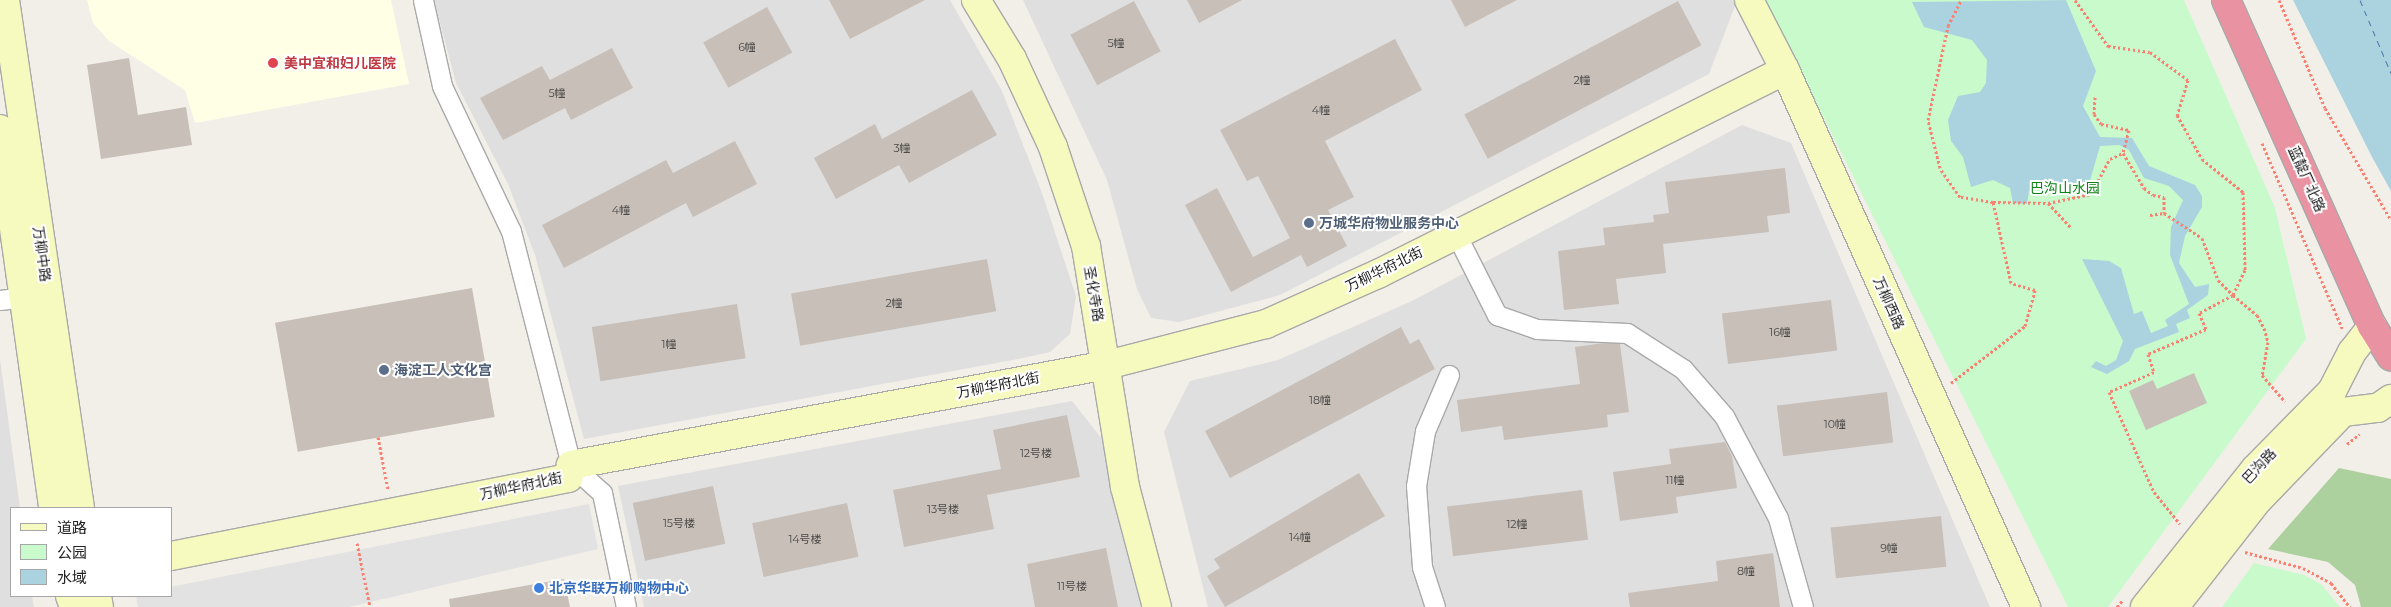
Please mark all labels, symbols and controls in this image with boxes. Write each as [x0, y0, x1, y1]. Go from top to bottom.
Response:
house number: 5幢 [1107, 36, 1125, 50]
house number: 6幢 [738, 40, 756, 54]
place label: 美中宜和妇儿医院 [284, 55, 396, 71]
marker: 美中宜和妇儿医院 [266, 56, 280, 70]
house number: 2幢 [1573, 73, 1591, 87]
house number: 5幢 [548, 86, 566, 100]
house number: 4幢 [1312, 103, 1330, 117]
house number: 3幢 [893, 141, 911, 155]
street label: 蓝靛厂北路 [2285, 144, 2329, 214]
park label: 巴沟山水园 [2030, 180, 2100, 196]
house number: 4幢 [612, 203, 630, 217]
place label: 万城华府物业服务中心 [1319, 215, 1459, 231]
marker: 万城华府物业服务中心 [1303, 217, 1315, 229]
street label: 万柳中路 [30, 225, 54, 283]
street label: 万柳华府北街 [1343, 243, 1425, 295]
street label: 圣化寺路 [1081, 265, 1107, 323]
street label: 万柳西路 [1870, 274, 1908, 332]
house number: 2幢 [885, 296, 903, 310]
house number: 16幢 [1769, 325, 1791, 339]
house number: 1幢 [662, 337, 676, 351]
place label: 海淀工人文化宫 [394, 362, 492, 378]
marker: 海淀工人文化宫 [378, 364, 390, 376]
street label: 万柳华府北街 [955, 369, 1041, 401]
house number: 18幢 [1309, 393, 1331, 407]
house number: 10幢 [1824, 417, 1846, 431]
street label: 巴沟路 [2239, 445, 2279, 487]
house number: 12号楼 [1020, 446, 1052, 460]
street label: 万柳华府北街 [478, 469, 564, 503]
house number: 11幢 [1666, 473, 1684, 487]
house number: 13号楼 [927, 502, 959, 516]
legend [10, 507, 172, 597]
house number: 15号楼 [663, 516, 695, 530]
house number: 12幢 [1506, 517, 1528, 531]
text: 道路 [57, 518, 87, 537]
house number: 14幢 [1289, 530, 1311, 544]
house number: 14号楼 [788, 532, 822, 546]
house number: 9幢 [1880, 541, 1898, 555]
text: 公园 [57, 543, 87, 562]
house number: 8幢 [1737, 564, 1755, 578]
text: 水域 [57, 568, 87, 587]
house number: 11号楼 [1057, 579, 1087, 593]
place label: 北京华联万柳购物中心 [549, 580, 689, 596]
marker: 北京华联万柳购物中心 [533, 582, 545, 594]

